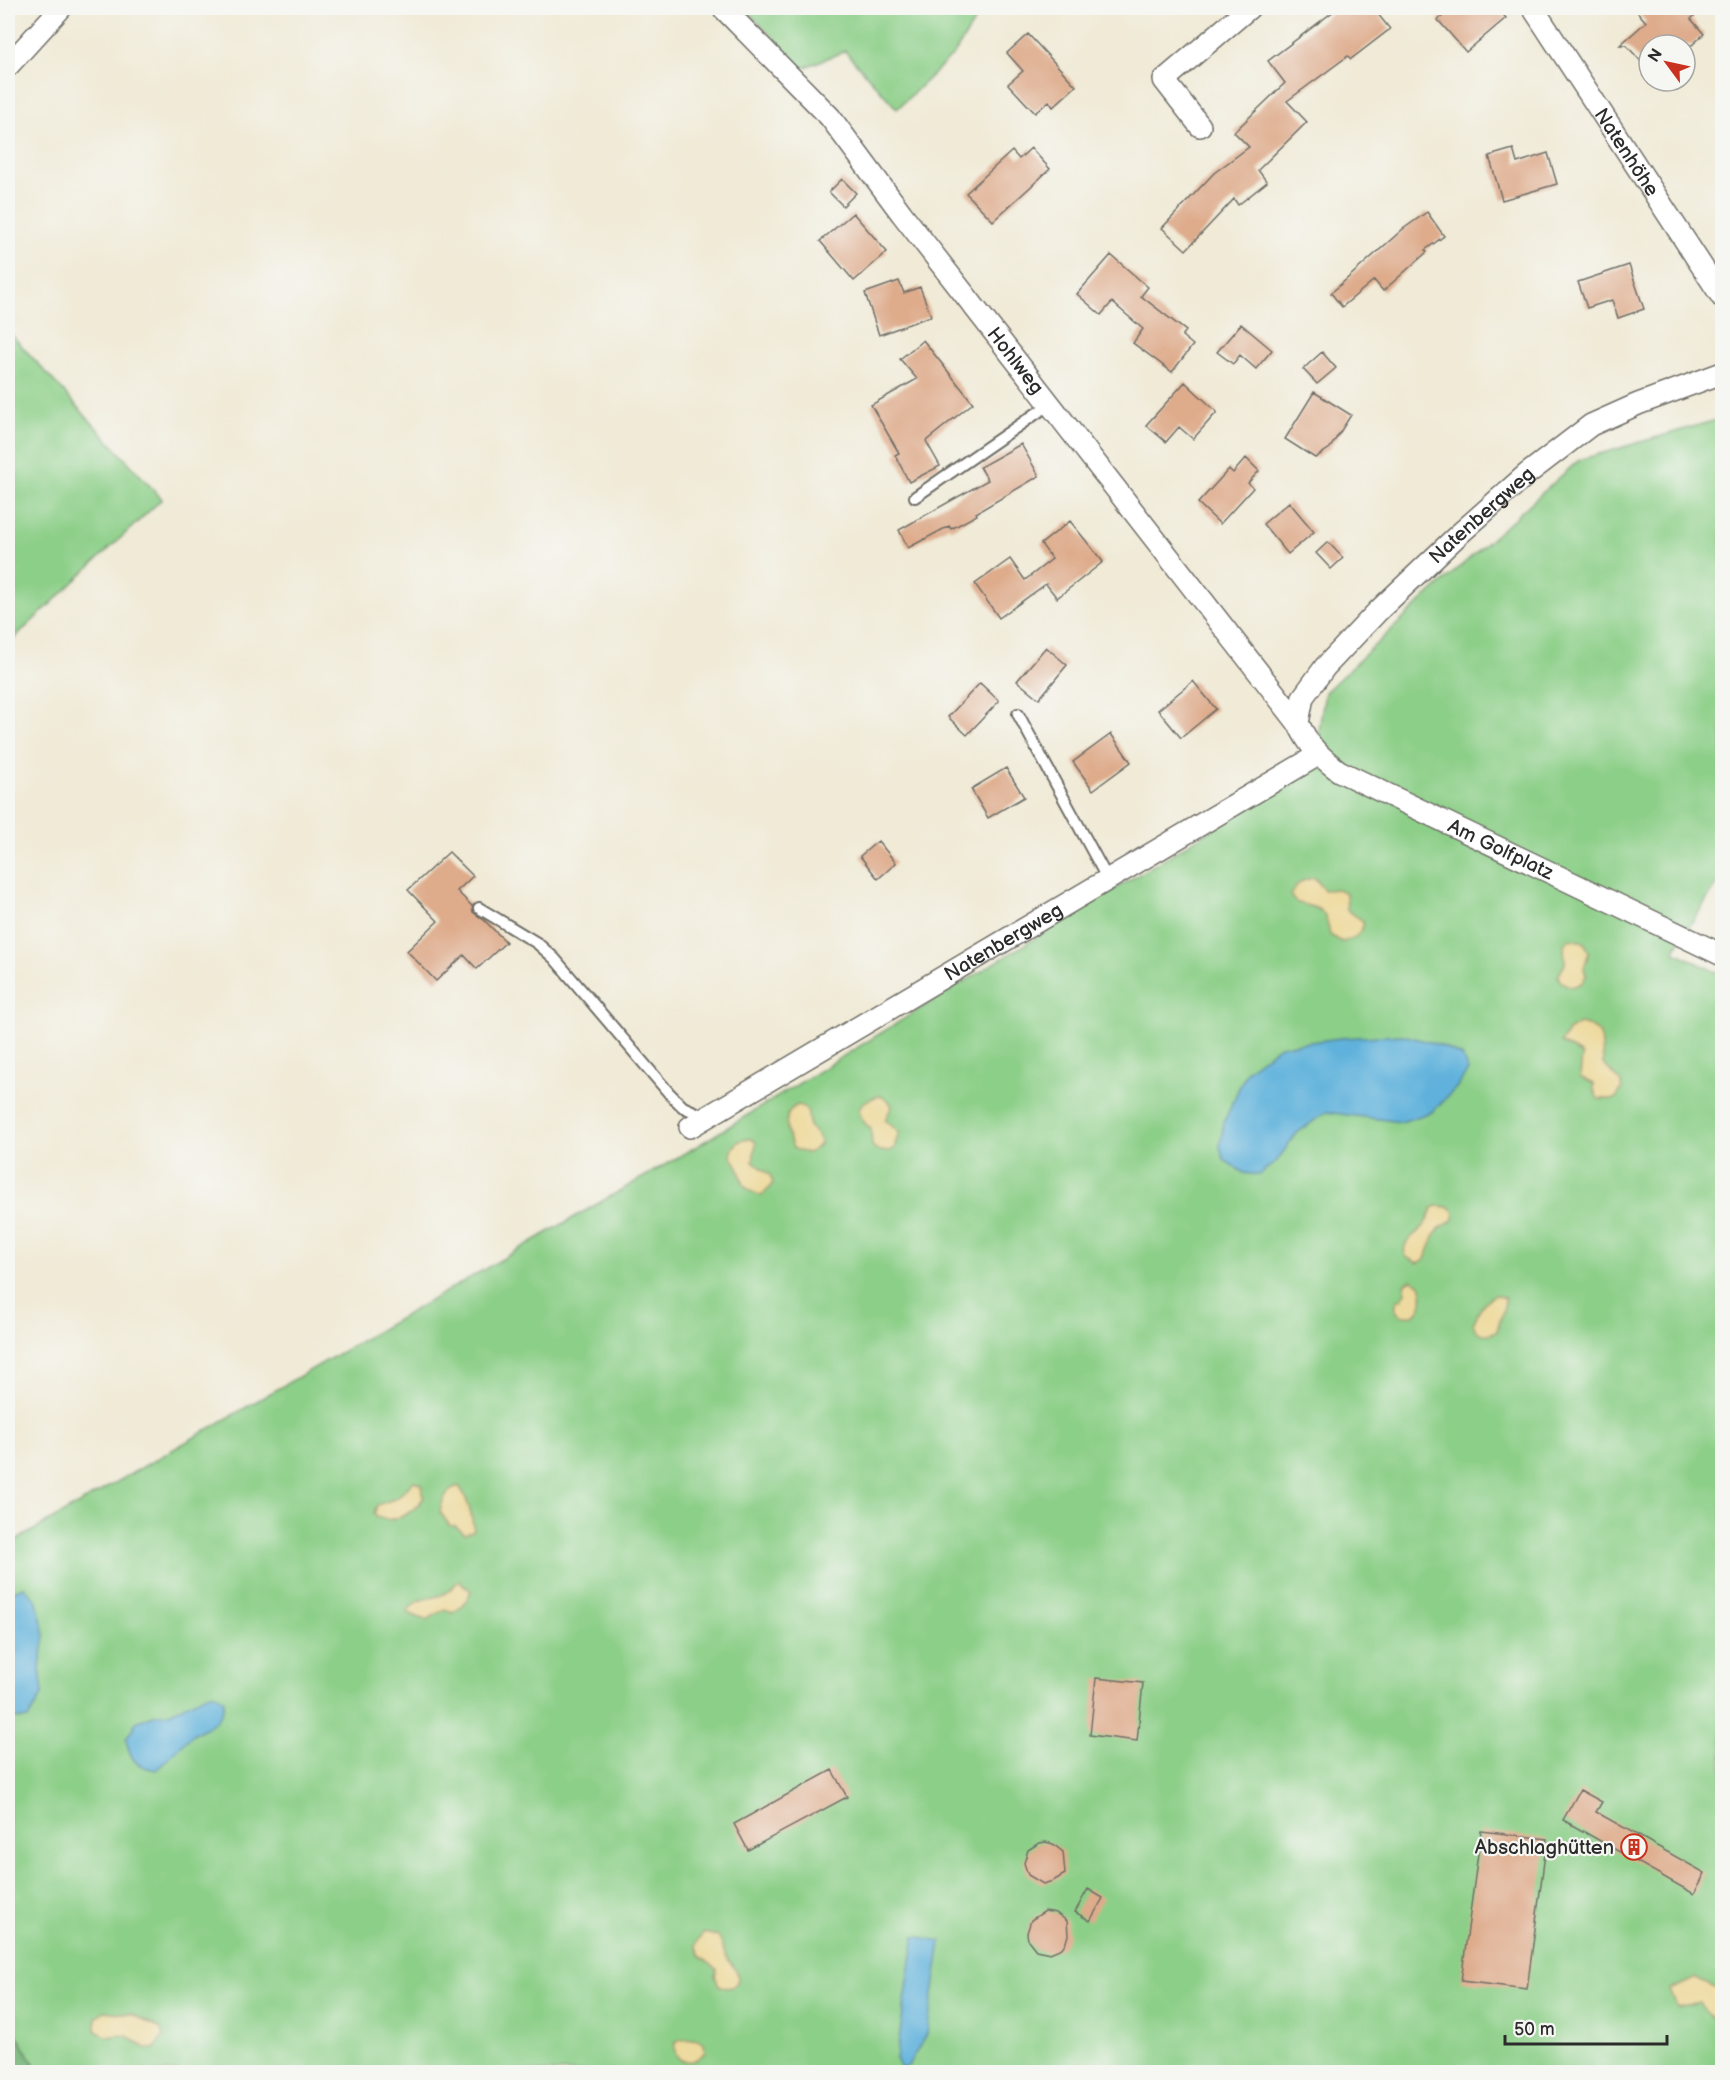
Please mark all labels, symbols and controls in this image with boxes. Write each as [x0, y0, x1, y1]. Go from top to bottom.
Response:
north arrow [1637, 33, 1697, 93]
text: N [1644, 45, 1667, 66]
street label: Natenhöhe [1589, 104, 1664, 201]
street label: Hohlweg [982, 323, 1049, 399]
street label: Natenbergweg [1424, 462, 1540, 569]
street label: Am Golfplatz [1444, 814, 1558, 885]
street label: Natenbergweg [940, 898, 1067, 987]
building icon: Abschlaghütten [1619, 1832, 1649, 1862]
place label: Abschlaghütten [1475, 1836, 1614, 1860]
scale bar [1505, 2008, 1667, 2046]
text: 50 m [1514, 2019, 1555, 2040]

